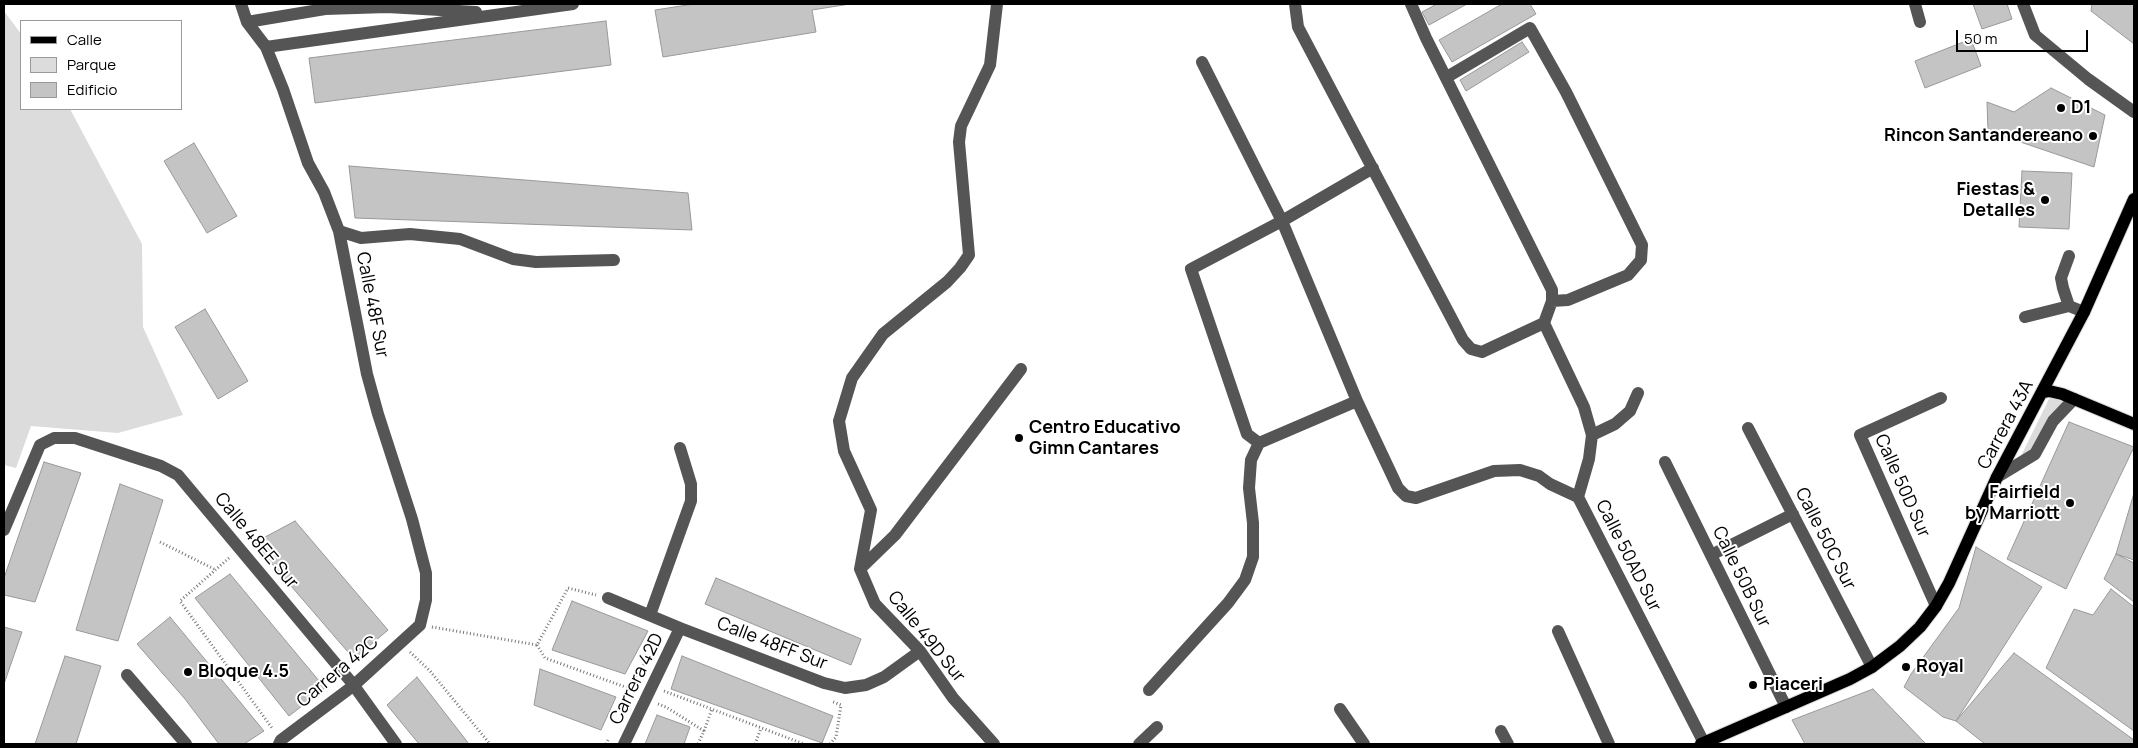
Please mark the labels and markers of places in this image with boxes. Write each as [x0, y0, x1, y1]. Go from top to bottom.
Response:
place label: D1 [2071, 97, 2091, 119]
marker: D1 [2055, 102, 2067, 114]
place label: Rincon Santandereano [1884, 125, 2083, 147]
marker: Rincon Santandereano [2087, 130, 2099, 142]
place label: Fiestas & Detalles [1956, 179, 2035, 222]
marker: Fiestas & Detalles [2039, 194, 2051, 206]
place label: Centro Educativo Gimn Cantares [1029, 417, 1181, 459]
marker: Centro Educativo Gimn Cantares [1013, 432, 1025, 444]
place label: Fairfield by Marriott [1965, 482, 2060, 524]
marker: Fairfield by Marriott [2064, 497, 2076, 509]
place label: Royal [1916, 656, 1964, 678]
place label: Bloque 4.5 [198, 661, 289, 683]
marker: Royal [1900, 661, 1912, 673]
marker: Bloque 4.5 [182, 666, 194, 678]
place label: Piaceri [1763, 674, 1823, 696]
marker: Piaceri [1747, 679, 1759, 691]

